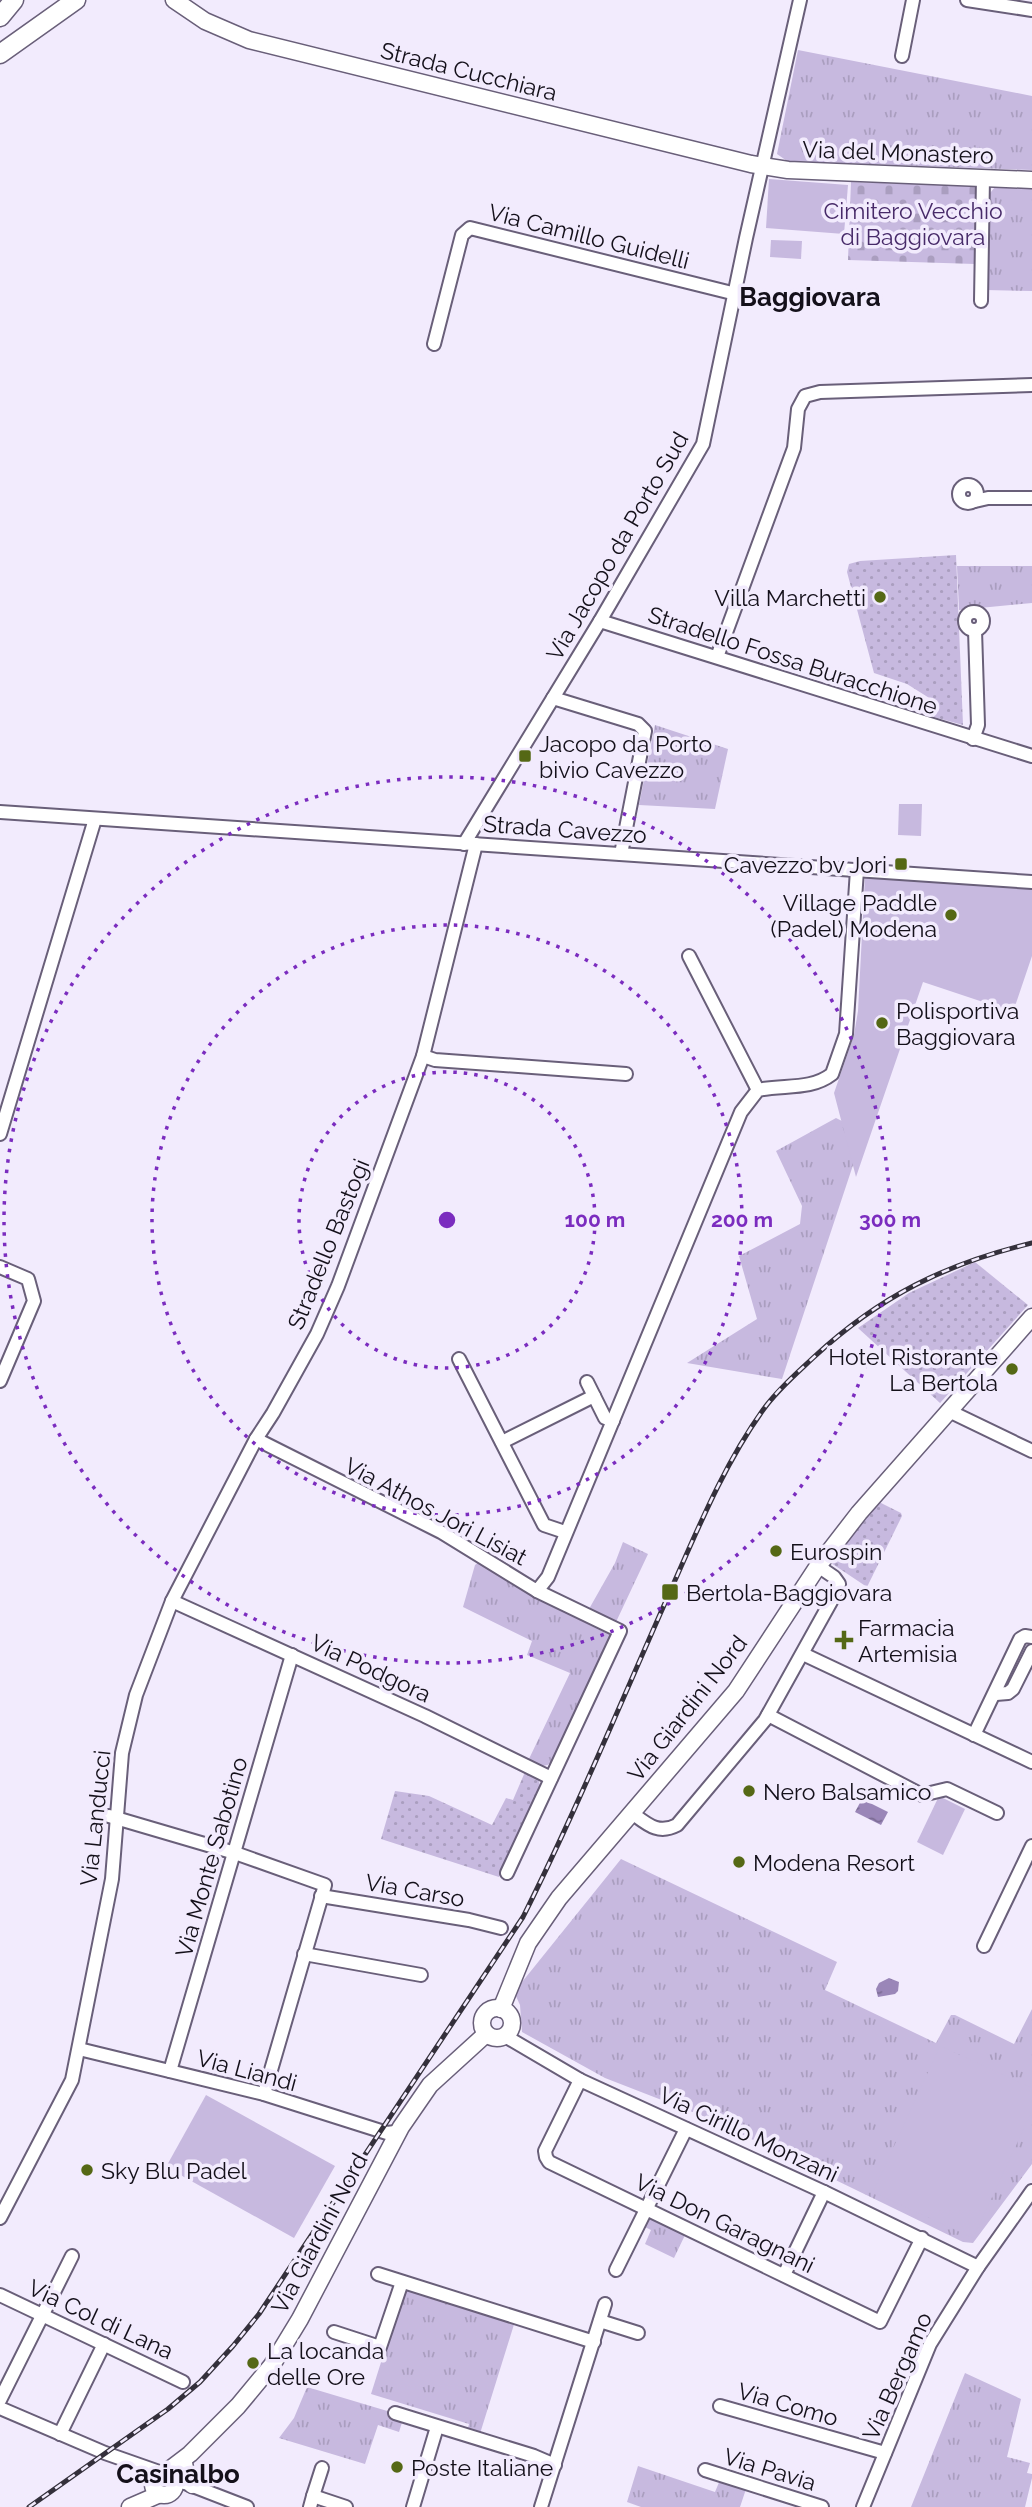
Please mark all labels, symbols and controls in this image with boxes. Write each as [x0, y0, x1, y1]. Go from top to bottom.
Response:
street label: Strada Cucchiara [378, 36, 560, 106]
street label: Via del Monastero [802, 135, 994, 169]
park label: Cimitero Vecchio di Baggiovara [823, 197, 1003, 250]
street label: Via Camillo Guidelli [486, 198, 692, 274]
district label: Baggiovara [739, 282, 881, 312]
street label: Via Jacopo da Porto Sud [540, 427, 694, 665]
place label: Villa Marchetti [714, 584, 866, 611]
marker: Villa Marchetti [872, 589, 888, 605]
street label: Stradello Fossa Buracchione [645, 600, 941, 720]
place label: Jacopo da Porto bivio Cavezzo [539, 730, 712, 783]
marker: Jacopo da Porto bivio Cavezzo [517, 748, 533, 764]
street label: Strada Cavezzo [482, 810, 648, 848]
place label: Cavezzo bv Jori [724, 851, 887, 878]
marker: Cavezzo bv Jori [893, 856, 909, 872]
place label: Village Paddle (Padel) Modena [771, 889, 937, 942]
marker: Village Paddle (Padel) Modena [943, 907, 959, 923]
place label: Polisportiva Baggiovara [896, 997, 1019, 1050]
marker: Polisportiva Baggiovara [874, 1015, 890, 1031]
street label: Stradello Bastogi [282, 1155, 374, 1333]
text: 100 m [565, 1207, 625, 1232]
text: 200 m [711, 1207, 773, 1232]
text: 300 m [859, 1207, 921, 1232]
centre of rings [435, 1208, 459, 1232]
place label: Hotel Ristorante La Bertola [828, 1343, 998, 1396]
marker: Hotel Ristorante La Bertola [1004, 1361, 1020, 1377]
street label: Via Athos Jori Lisiat [340, 1451, 532, 1571]
place label: Eurospin [790, 1538, 883, 1565]
marker: Eurospin [768, 1543, 784, 1559]
place label: Bertola-Baggiovara [686, 1579, 892, 1606]
marker: Bertola-Baggiovara [660, 1582, 680, 1602]
place label: Farmacia Artemisia [858, 1614, 957, 1667]
street label: Via Podgora [307, 1628, 435, 1708]
street label: Via Giardini Nord [622, 1630, 752, 1786]
marker: Farmacia Artemisia [836, 1632, 852, 1648]
street label: Via Landucci [74, 1749, 116, 1887]
street label: Via Monte Sabotino [170, 1754, 252, 1960]
place label: Nero Balsamico [763, 1778, 931, 1805]
marker: Nero Balsamico [741, 1783, 757, 1799]
place label: Modena Resort [753, 1849, 915, 1876]
marker: Modena Resort [731, 1854, 747, 1870]
street label: Via Carso [363, 1868, 467, 1912]
street label: Via Liandi [194, 2044, 300, 2096]
street label: Via Cirillo Monzani [655, 2081, 843, 2187]
street label: Via Giardini Nord [265, 2148, 373, 2318]
place label: Sky Blu Padel [101, 2157, 247, 2184]
marker: Sky Blu Padel [79, 2162, 95, 2178]
street label: Via Don Garagnani [631, 2168, 819, 2278]
street label: Via Col di Lana [24, 2274, 178, 2364]
street label: Via Bergamo [857, 2308, 937, 2444]
place label: La locanda delle Ore [267, 2337, 384, 2390]
marker: La locanda delle Ore [245, 2355, 261, 2371]
street label: Via Como [735, 2377, 841, 2431]
street label: Via Pavia [721, 2442, 819, 2496]
place label: Poste Italiane [411, 2454, 553, 2481]
district label: Casinalbo [116, 2459, 240, 2489]
marker: Poste Italiane [389, 2459, 405, 2475]

